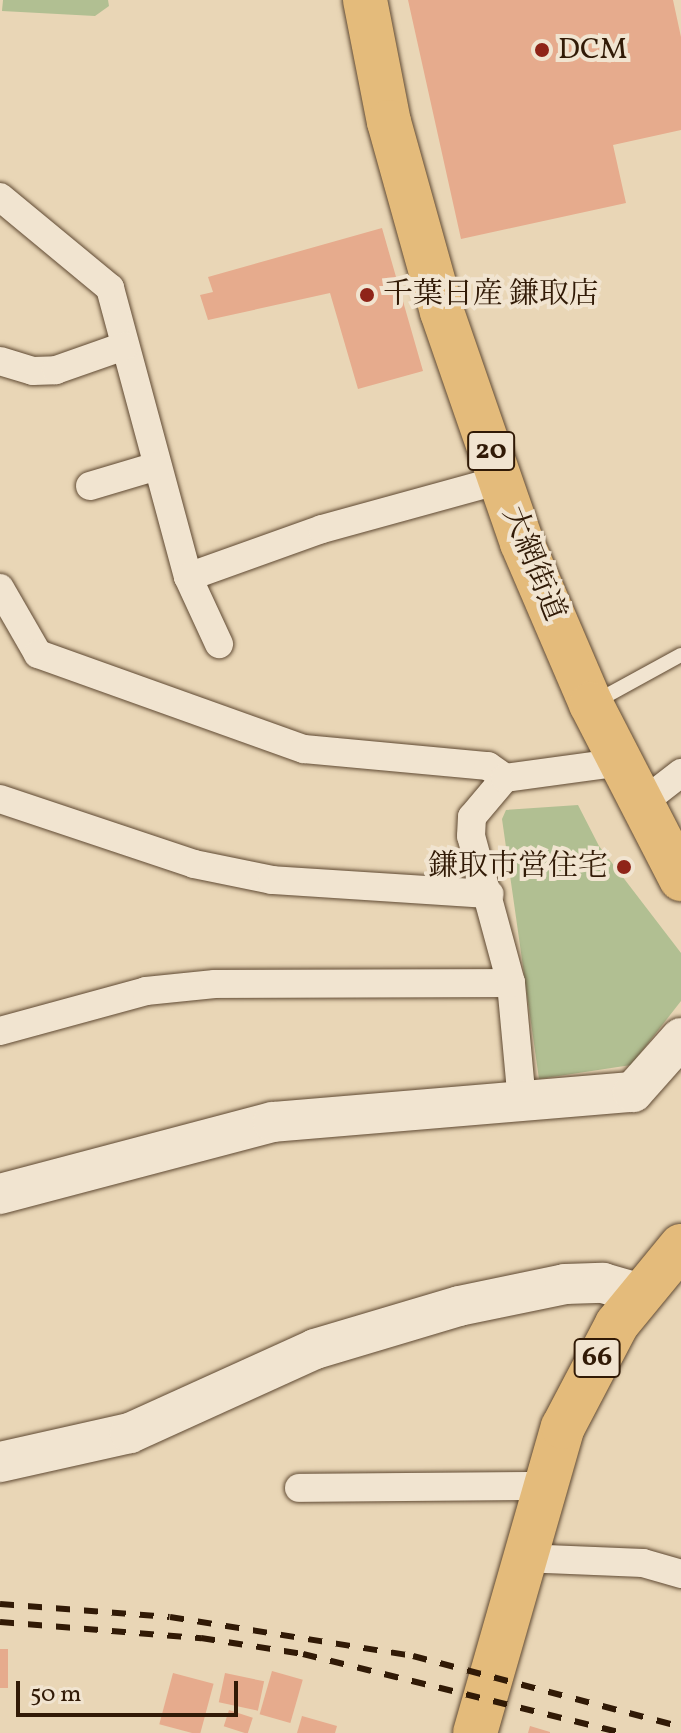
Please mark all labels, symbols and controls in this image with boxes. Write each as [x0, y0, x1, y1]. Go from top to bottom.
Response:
place label: DCM [558, 32, 627, 68]
marker: DCM [533, 41, 551, 59]
place label: 千葉日産 鎌取店 [383, 277, 599, 313]
marker: 千葉日産 鎌取店 [358, 286, 376, 304]
road number: 20 [467, 427, 515, 475]
street label: 大網街道 [494, 502, 572, 626]
place label: 鎌取市営住宅 [428, 849, 608, 885]
marker: 鎌取市営住宅 [615, 858, 633, 876]
road number: 66 [573, 1334, 621, 1382]
scale bar [20, 1665, 242, 1715]
text: 50 m [30, 1678, 82, 1712]

